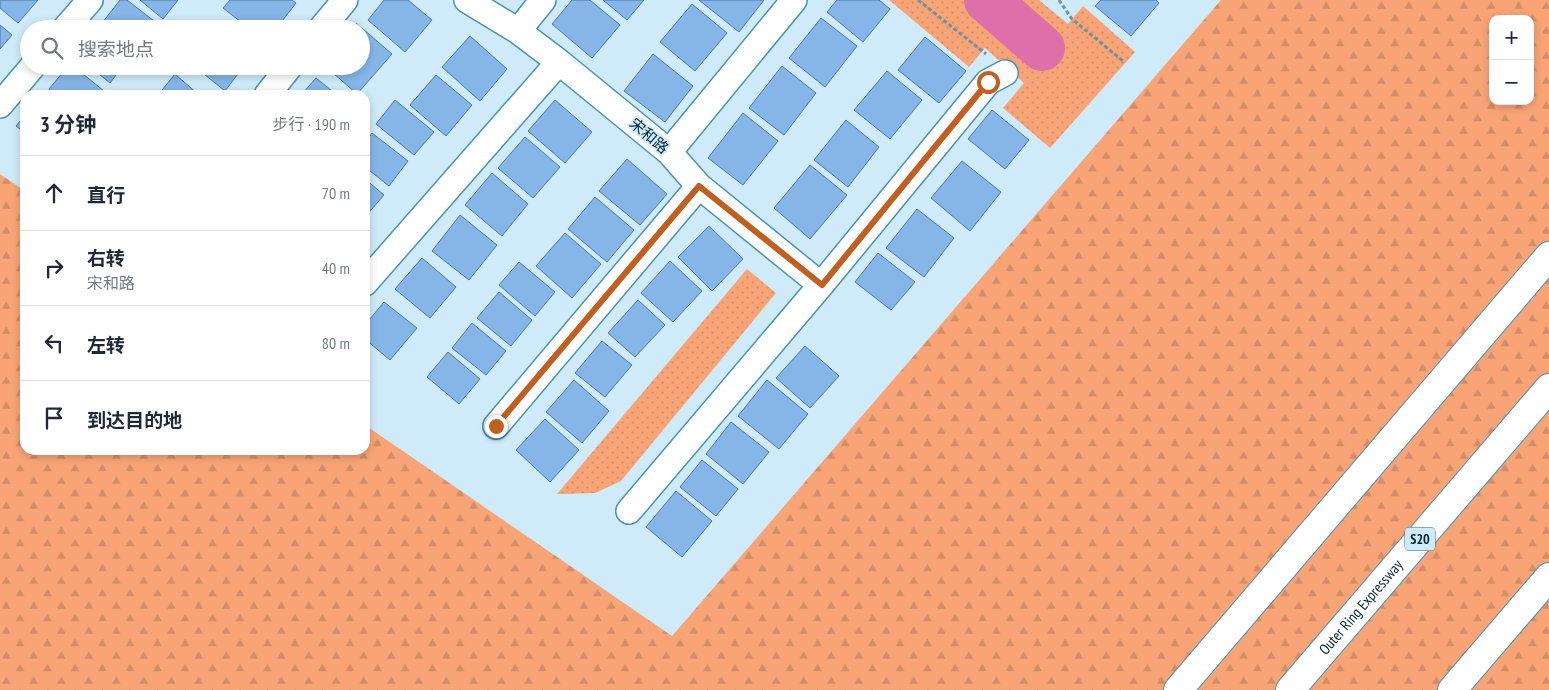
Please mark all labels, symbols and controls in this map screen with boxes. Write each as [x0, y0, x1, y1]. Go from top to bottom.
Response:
map controls [1489, 15, 1534, 105]
button: + [1489, 15, 1534, 60]
search box [20, 20, 370, 75]
icon: search [38, 34, 66, 62]
text: 搜索地点 [78, 37, 154, 61]
button: − [1489, 60, 1534, 105]
route start [977, 71, 1000, 94]
text: 3 分钟 [40, 111, 96, 138]
text: 步行 · 190 m [272, 114, 350, 134]
street label: 宋和路 [626, 114, 673, 157]
icon: ahead [40, 179, 68, 207]
text: 直行 [87, 183, 125, 207]
text: 70 m [322, 183, 350, 203]
text: 右转 [87, 246, 125, 270]
icon: right [40, 254, 68, 282]
text: 40 m [322, 258, 350, 278]
text: 宋和路 [87, 273, 135, 293]
icon: left [40, 329, 68, 357]
text: 左转 [87, 333, 125, 357]
text: 80 m [322, 333, 350, 353]
icon: arrive [40, 404, 68, 432]
text: 到达目的地 [87, 408, 182, 432]
route end [485, 415, 508, 438]
road number: S20 [1405, 528, 1435, 550]
street label: Outer Ring Expressway [1315, 555, 1407, 658]

